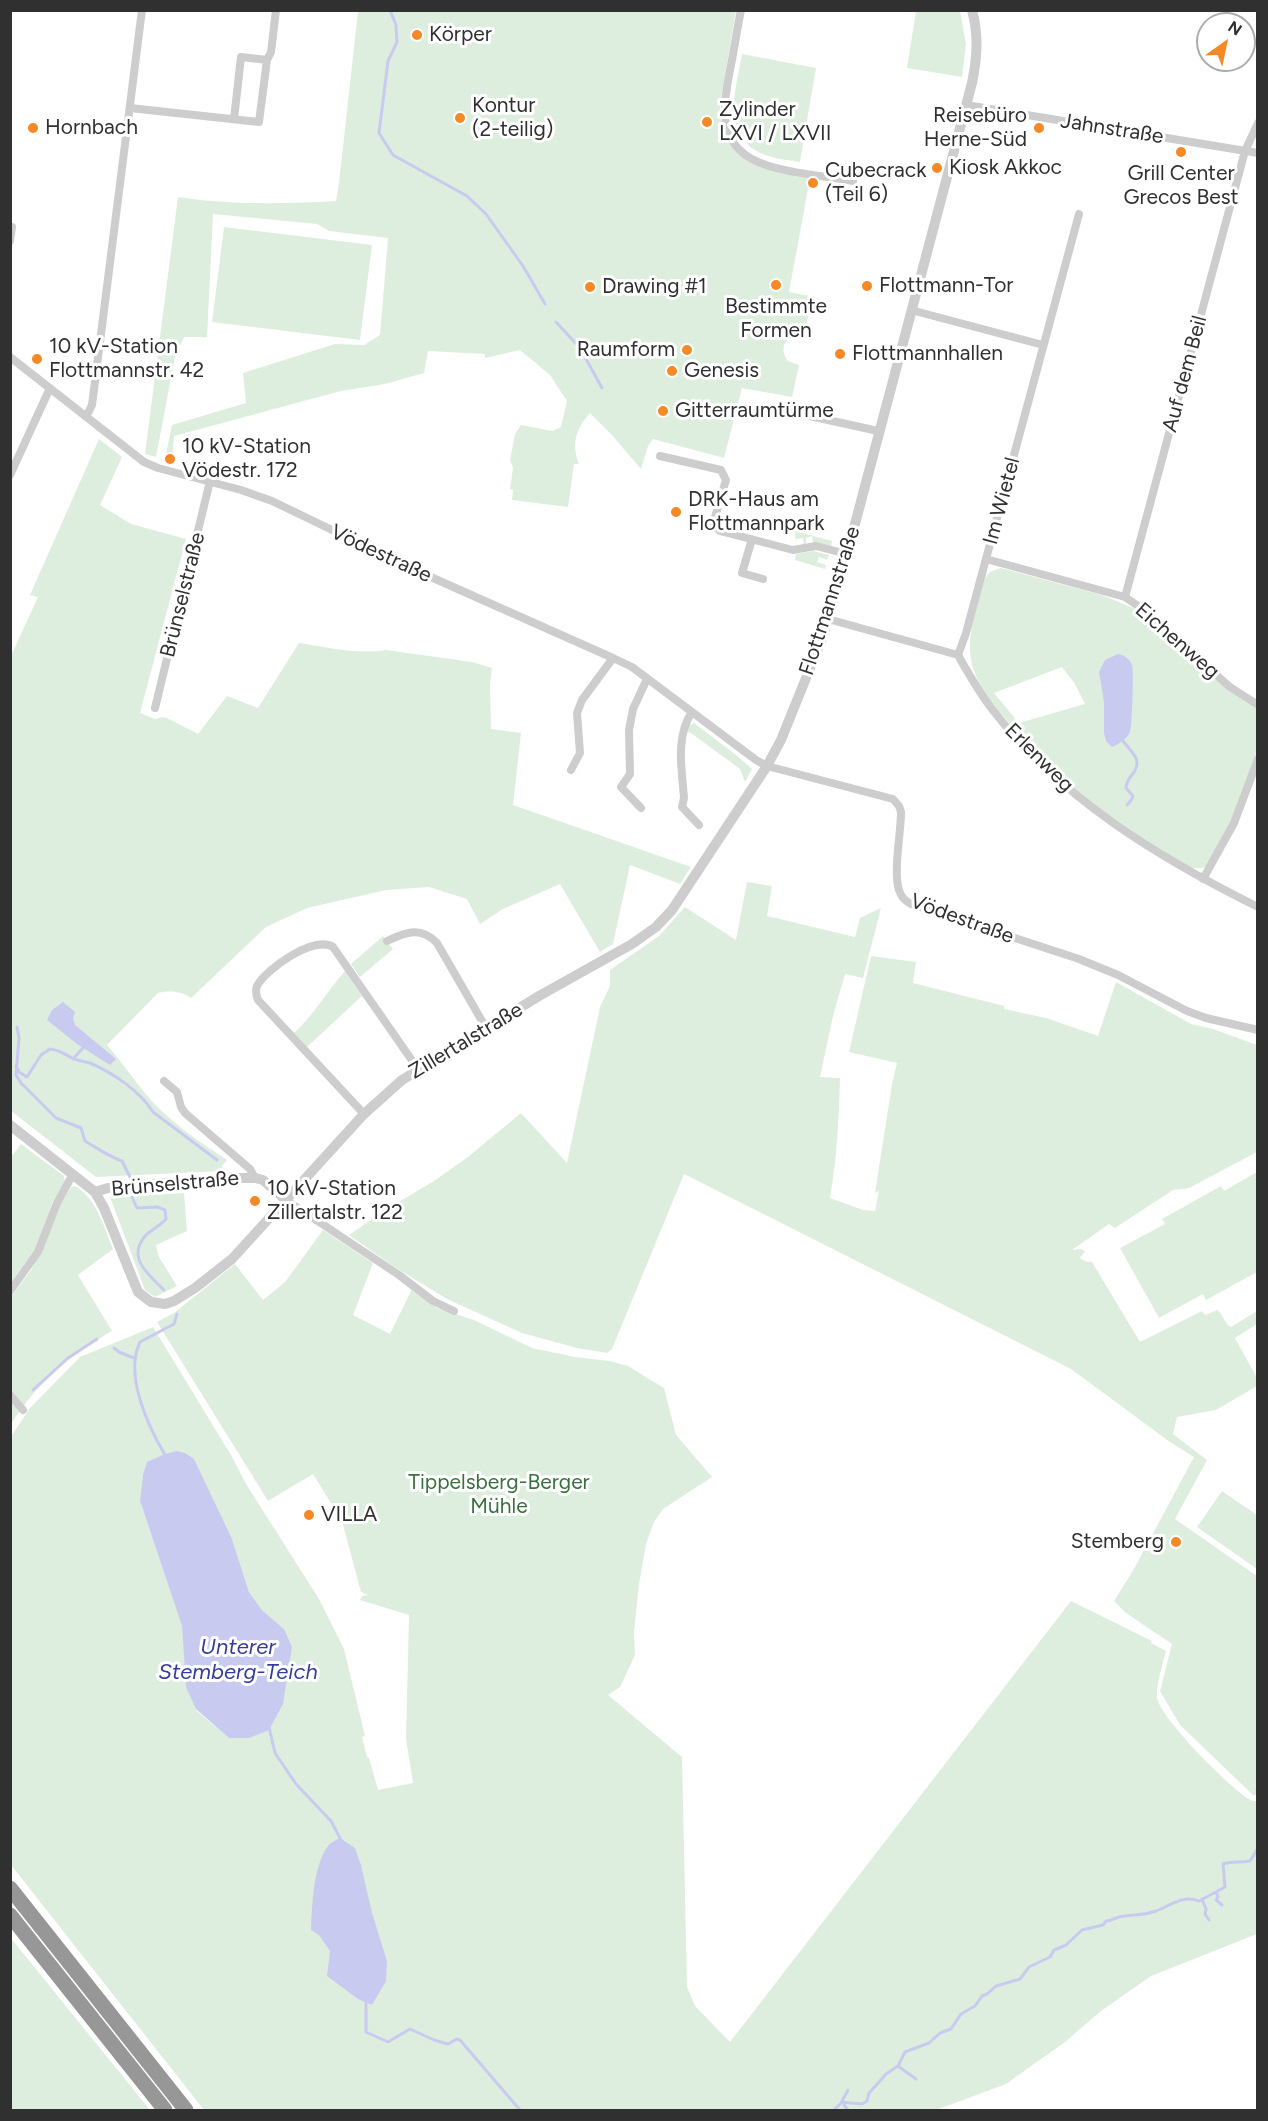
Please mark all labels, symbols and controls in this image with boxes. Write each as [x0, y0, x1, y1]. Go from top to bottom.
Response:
north arrow [1196, 12, 1256, 72]
text: N [1225, 17, 1245, 39]
place label: Körper [429, 22, 492, 48]
marker: Körper [410, 28, 424, 42]
place label: Kontur (2-teilig) [472, 93, 553, 143]
place label: Zylinder LXVI / LXVII [719, 97, 831, 147]
place label: Reisebüro Herne-Süd [924, 103, 1027, 153]
street label: Jahnstraße [1059, 108, 1165, 150]
marker: Kontur (2-teilig) [453, 111, 467, 125]
place label: Hornbach [45, 115, 138, 141]
marker: Zylinder LXVI / LXVII [700, 115, 714, 129]
marker: Hornbach [26, 121, 40, 135]
marker: Reisebüro Herne-Süd [1032, 121, 1046, 135]
marker: Grill Center Grecos Best [1174, 145, 1188, 159]
place label: Kiosk Akkoc [949, 155, 1062, 181]
place label: Cubecrack (Teil 6) [825, 158, 926, 208]
marker: Kiosk Akkoc [930, 161, 944, 175]
place label: Grill Center Grecos Best [1123, 161, 1239, 211]
marker: Cubecrack (Teil 6) [806, 176, 820, 190]
place label: Flottmann-Tor [879, 273, 1013, 299]
place label: Drawing #1 [602, 274, 707, 300]
marker: Bestimmte Formen [769, 278, 783, 292]
marker: Flottmann-Tor [860, 279, 874, 293]
marker: Drawing #1 [583, 280, 597, 294]
place label: Bestimmte Formen [725, 294, 827, 344]
street label: Auf dem Beil [1157, 313, 1213, 435]
place label: 10 kV-Station Flottmannstr. 42 [49, 334, 204, 384]
place label: Raumform [577, 337, 675, 363]
place label: Flottmannhallen [852, 341, 1003, 367]
marker: Raumform [680, 343, 694, 357]
marker: Flottmannhallen [833, 347, 847, 361]
marker: 10 kV-Station Flottmannstr. 42 [30, 352, 44, 366]
place label: Genesis [684, 358, 759, 384]
marker: Genesis [665, 364, 679, 378]
place label: Gitterraumtürme [675, 398, 834, 424]
marker: Gitterraumtürme [656, 404, 670, 418]
place label: 10 kV-Station Vödestr. 172 [182, 434, 311, 484]
marker: 10 kV-Station Vödestr. 172 [163, 452, 177, 466]
street label: Im Wietel [978, 455, 1026, 547]
place label: DRK-Haus am Flottmannpark [688, 487, 824, 537]
marker: DRK-Haus am Flottmannpark [669, 505, 683, 519]
street label: Vödestraße [327, 520, 435, 588]
street label: Flottmannstraße [794, 523, 866, 679]
street label: Brünselstraße [155, 530, 211, 660]
street label: Eichenweg [1130, 598, 1224, 684]
street label: Erlenweg [999, 718, 1079, 798]
street label: Vödestraße [907, 889, 1017, 949]
street label: Zillertalstraße [405, 997, 527, 1085]
street label: Brünselstraße [110, 1166, 240, 1202]
place label: 10 kV-Station Zillertalstr. 122 [267, 1176, 403, 1226]
marker: 10 kV-Station Zillertalstr. 122 [248, 1194, 262, 1208]
park label: Tippelsberg-Berger Mühle [408, 1470, 590, 1520]
place label: VILLA [321, 1502, 377, 1528]
marker: VILLA [302, 1508, 316, 1522]
place label: Stemberg [1071, 1529, 1164, 1555]
marker: Stemberg [1169, 1535, 1183, 1549]
water label: Unterer Stemberg-Teich [158, 1635, 318, 1687]

